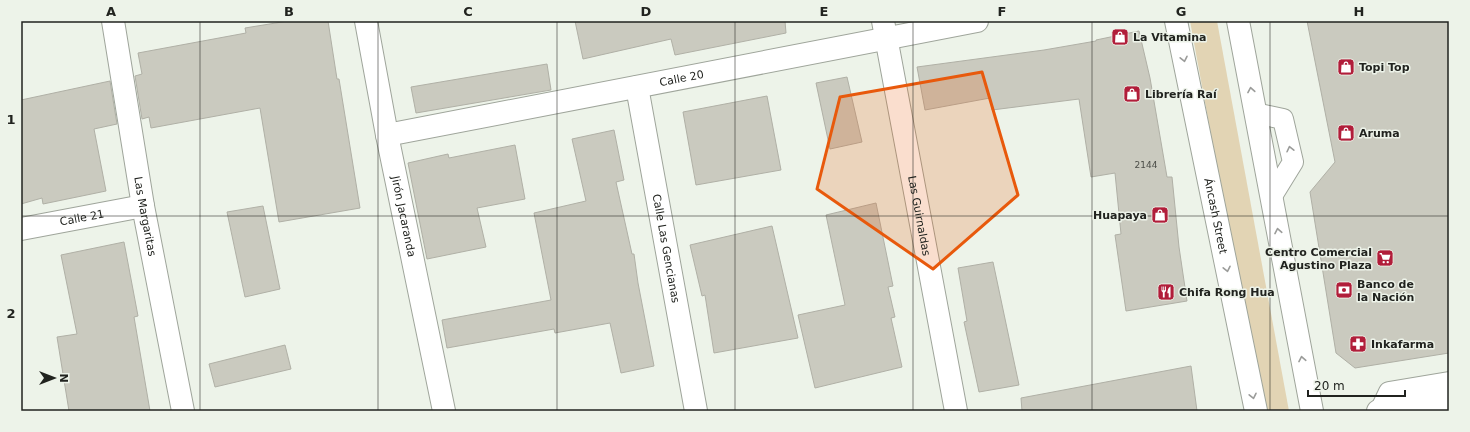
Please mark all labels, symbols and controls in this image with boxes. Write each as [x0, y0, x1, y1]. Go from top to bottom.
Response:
text: A [106, 4, 116, 19]
text: B [284, 4, 294, 19]
text: C [463, 4, 473, 19]
text: D [641, 4, 652, 19]
text: E [820, 4, 828, 19]
text: F [998, 4, 1006, 19]
text: G [1176, 4, 1186, 19]
text: H [1354, 4, 1364, 19]
shop icon: La Vitamina [1110, 27, 1130, 47]
place label: La Vitamina [1133, 31, 1207, 44]
one-way arrow [1179, 56, 1188, 62]
shop icon: Topi Top [1336, 57, 1356, 77]
place label: Topi Top [1359, 61, 1410, 74]
street label: Calle 20 [658, 67, 705, 89]
shop icon: Librería Raí [1122, 84, 1142, 104]
one-way arrow [1247, 87, 1256, 93]
place label: Librería Raí [1145, 88, 1218, 101]
text: 1 [6, 112, 16, 127]
shop icon: Aruma [1336, 123, 1356, 143]
place label: Aruma [1359, 127, 1400, 140]
one-way arrow [1287, 146, 1295, 153]
house number: 2144 [1135, 160, 1158, 170]
street label: Jirón Jacaranda [389, 174, 419, 258]
street label: Las Guirnaldas [906, 174, 933, 257]
street label: Las Margaritas [132, 175, 159, 258]
street label: Áncash Street [1202, 177, 1230, 256]
street label: Calle Las Gencianas [650, 193, 683, 304]
shop icon: Huapaya [1150, 205, 1170, 225]
street label: Calle 21 [59, 207, 105, 228]
place label: Huapaya [1093, 209, 1147, 222]
one-way arrow [1275, 228, 1283, 234]
place label: Centro Comercial Agustino Plaza [1265, 246, 1372, 272]
supermarket icon: Centro Comercial Agustino Plaza [1375, 248, 1395, 268]
one-way arrow [1222, 266, 1231, 272]
place label: Banco de la Nación [1357, 278, 1414, 304]
bank icon: Banco de la Nación [1334, 280, 1354, 300]
restaurant icon: Chifa Rong Hua [1156, 282, 1176, 302]
place label: Chifa Rong Hua [1179, 286, 1275, 299]
text: 2 [6, 306, 16, 321]
pharmacy icon: Inkafarma [1348, 334, 1368, 354]
place label: Inkafarma [1371, 338, 1434, 351]
one-way arrow [1299, 356, 1307, 362]
north arrow [34, 358, 74, 398]
scale bar [1308, 372, 1405, 398]
text: N [57, 373, 70, 383]
text: 20 m [1314, 379, 1345, 393]
one-way arrow [1248, 393, 1257, 399]

